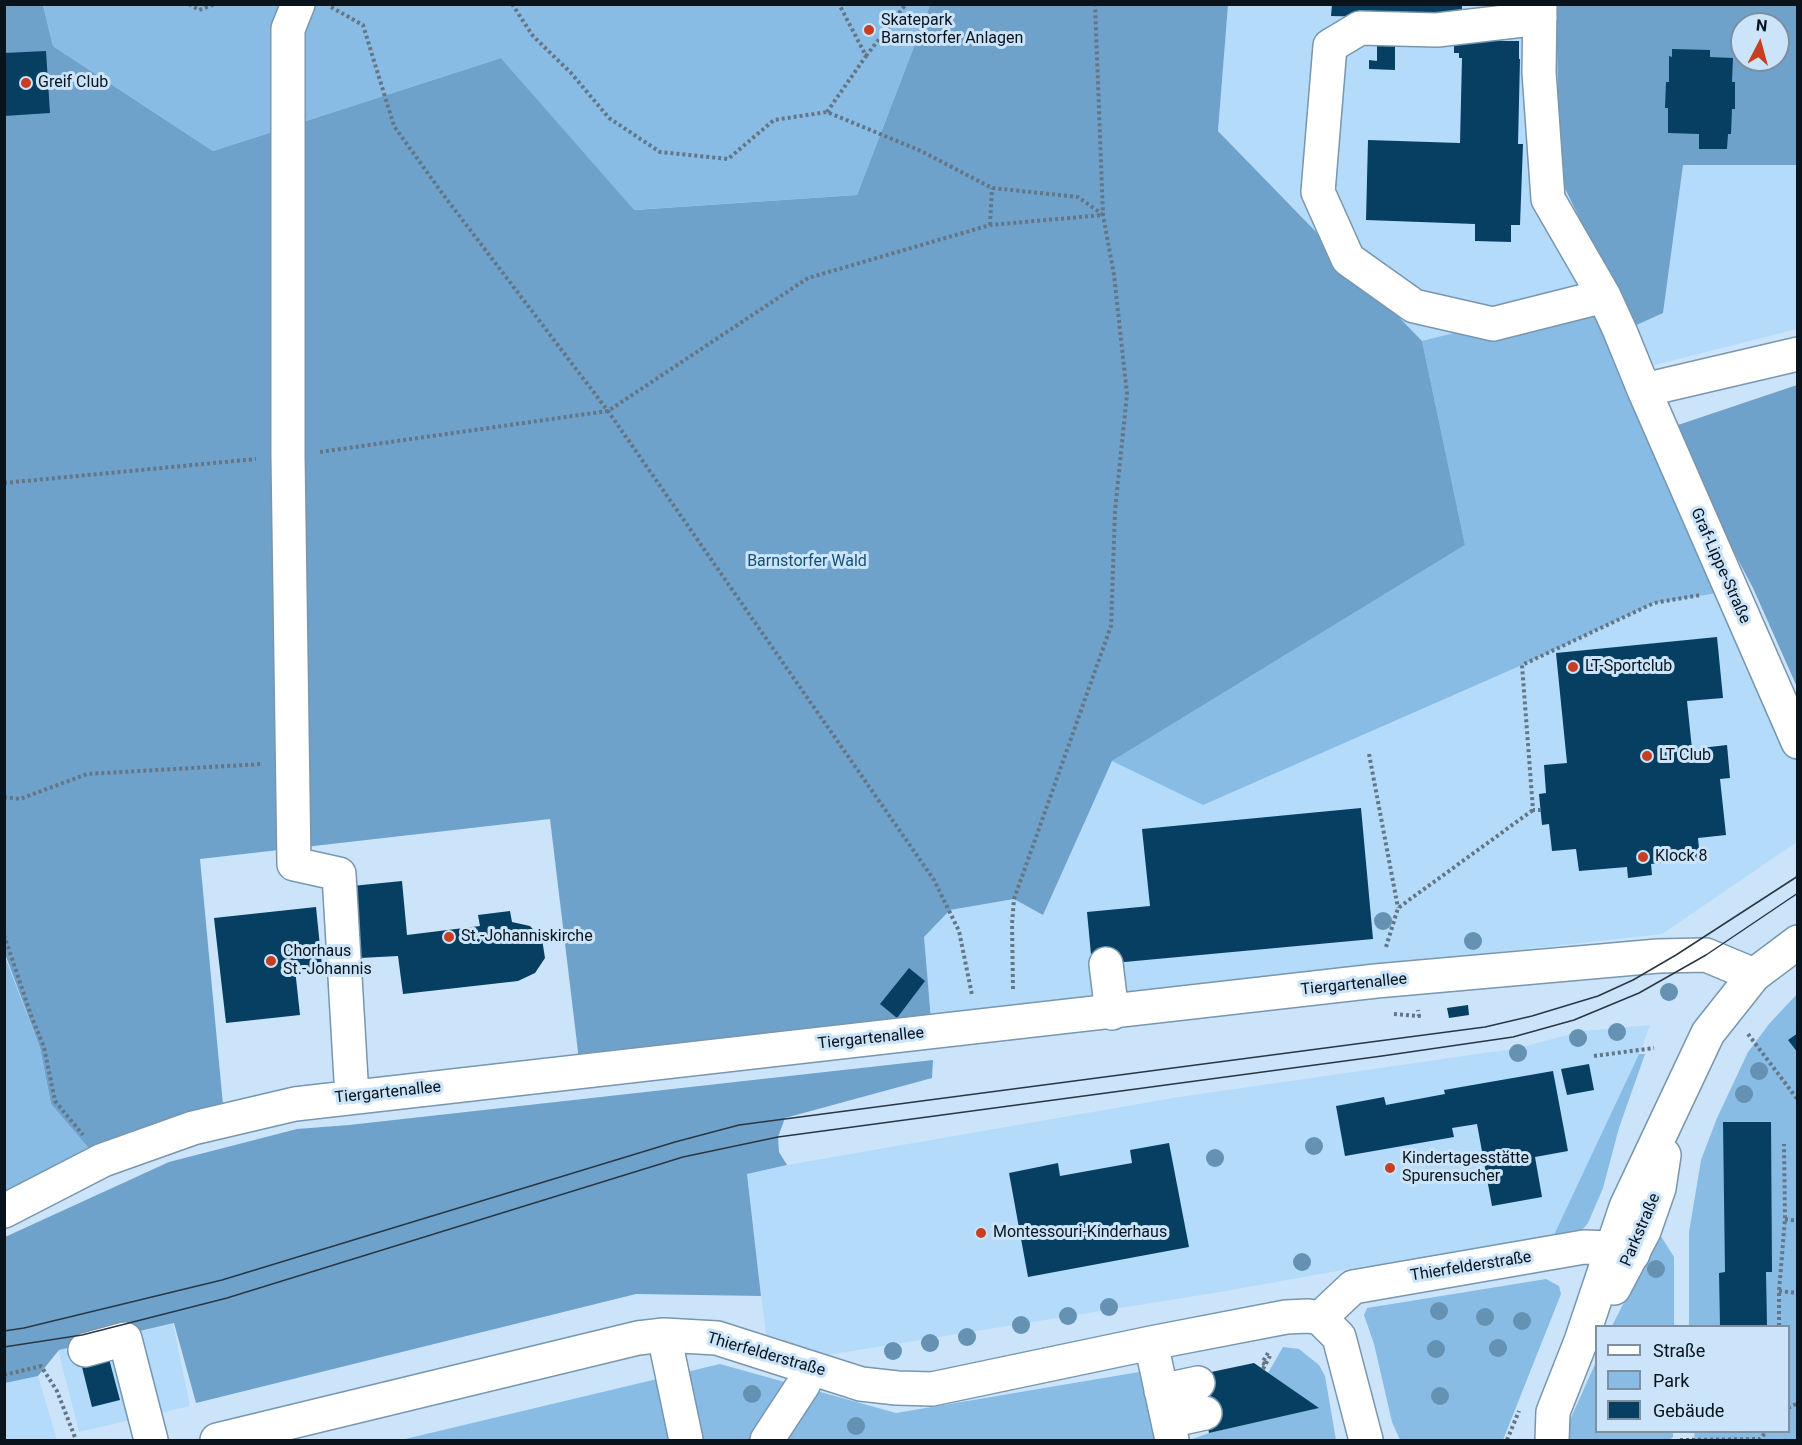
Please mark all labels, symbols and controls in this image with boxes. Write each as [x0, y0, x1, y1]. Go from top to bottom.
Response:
place label: Skatepark Barnstorfer Anlagen [881, 11, 1023, 49]
north arrow [1730, 12, 1790, 72]
text: N [1755, 16, 1768, 36]
marker: Skatepark Barnstorfer Anlagen [862, 23, 876, 37]
place label: Greif Club [38, 73, 108, 93]
marker: Greif Club [19, 76, 33, 90]
street label: Graf-Lippe-Straße [1686, 505, 1754, 627]
park label: Barnstorfer Wald [747, 552, 867, 572]
place label: LT-Sportclub [1585, 657, 1672, 677]
marker: LT-Sportclub [1566, 660, 1580, 674]
place label: LT Club [1659, 746, 1711, 766]
marker: LT Club [1640, 749, 1654, 763]
place label: Klock 8 [1655, 847, 1708, 867]
marker: Klock 8 [1636, 850, 1650, 864]
place label: St.-Johanniskirche [461, 927, 593, 947]
marker: St.-Johanniskirche [442, 930, 456, 944]
place label: Chorhaus St.-Johannis [283, 942, 372, 980]
marker: Chorhaus St.-Johannis [264, 954, 278, 968]
street label: Tiergartenallee [1300, 970, 1408, 1000]
street label: Tiergartenallee [817, 1024, 925, 1054]
street label: Tiergartenallee [334, 1078, 442, 1108]
place label: Kindertagesstätte Spurensucher [1402, 1149, 1529, 1187]
marker: Kindertagesstätte Spurensucher [1383, 1161, 1397, 1175]
street label: Parkstraße [1617, 1191, 1665, 1269]
place label: Montessouri-Kinderhaus [993, 1223, 1167, 1243]
marker: Montessouri-Kinderhaus [974, 1226, 988, 1240]
street label: Thierfelderstraße [1409, 1248, 1533, 1286]
legend [1595, 1325, 1790, 1433]
street label: Thierfelderstraße [705, 1329, 827, 1381]
text: Straße [1653, 1340, 1705, 1361]
text: Park [1653, 1370, 1689, 1391]
text: Gebäude [1653, 1400, 1724, 1421]

